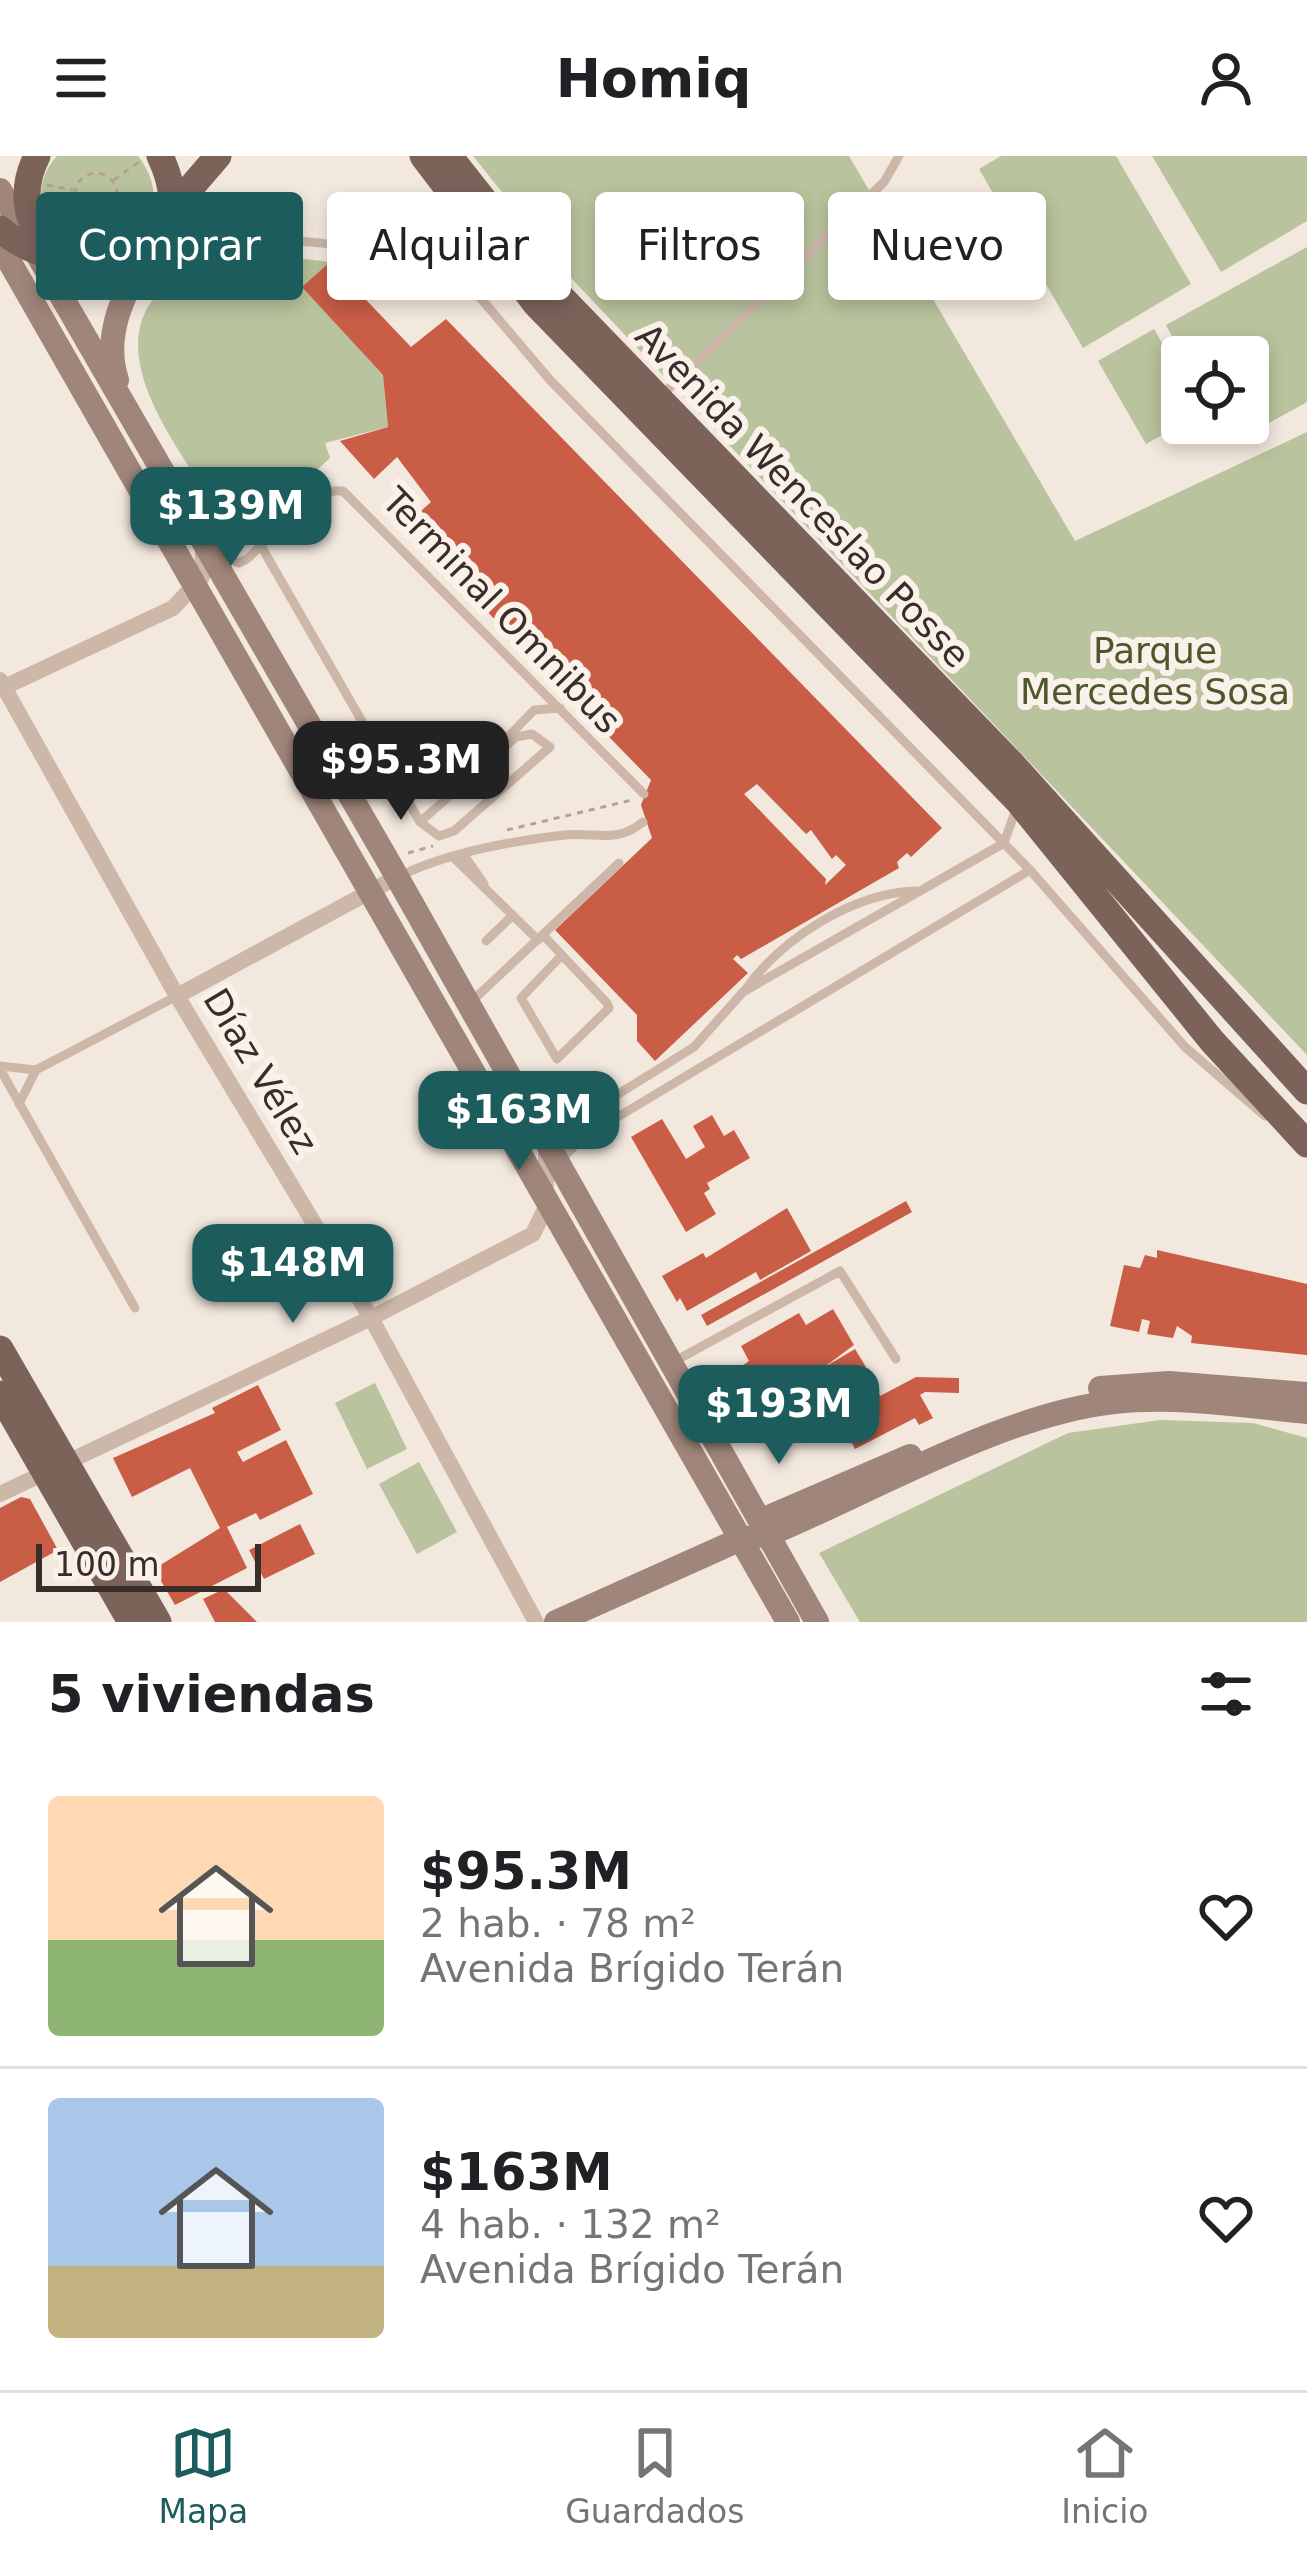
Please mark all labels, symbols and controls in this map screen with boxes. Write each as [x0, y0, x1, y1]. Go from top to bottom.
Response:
icon: menu [48, 45, 114, 111]
icon: person [1193, 45, 1259, 111]
text: Homiq [556, 47, 751, 110]
chip: Comprar [36, 192, 303, 300]
chip: Alquilar [327, 192, 571, 300]
chip: Filtros [595, 192, 804, 300]
chip: Nuevo [828, 192, 1046, 300]
street label: Avenida Wenceslao Posse [627, 315, 978, 676]
map controls [1161, 336, 1269, 444]
button: locate [1161, 336, 1269, 444]
pin: $139M [147, 467, 315, 569]
street label: Terminal Omnibus [374, 479, 629, 741]
text: $139M [157, 483, 305, 528]
park label: Parque Mercedes Sosa [1020, 630, 1290, 712]
pin: $95.3M [303, 721, 499, 823]
text: $95.3M [320, 737, 482, 782]
street label: Díaz Vélez [195, 981, 326, 1161]
pin: $163M [435, 1071, 603, 1173]
text: $163M [445, 1087, 593, 1132]
pin: $148M [209, 1224, 377, 1326]
text: $148M [219, 1240, 367, 1285]
pin: $193M [695, 1365, 863, 1467]
text: $193M [705, 1381, 853, 1426]
scale bar [36, 1538, 261, 1591]
text: 100 m [54, 1545, 160, 1584]
icon: filters [1193, 1661, 1259, 1727]
text: 5 viviendas [48, 1665, 375, 1724]
text: $95.3M [420, 1842, 632, 1901]
icon: home [144, 1844, 288, 1988]
icon: heart [1193, 1883, 1259, 1949]
text: 2 hab. · 78 m² [420, 1901, 696, 1946]
text: Avenida Brígido Terán [420, 1946, 844, 1991]
text: $163M [420, 2143, 613, 2202]
icon: home [144, 2146, 288, 2290]
icon: heart [1193, 2185, 1259, 2251]
text: 4 hab. · 132 m² [420, 2202, 721, 2247]
text: Avenida Brígido Terán [420, 2247, 844, 2292]
tab: Mapa [158, 2420, 248, 2531]
tab: Guardados [565, 2420, 744, 2531]
tab: Inicio [1061, 2420, 1149, 2531]

